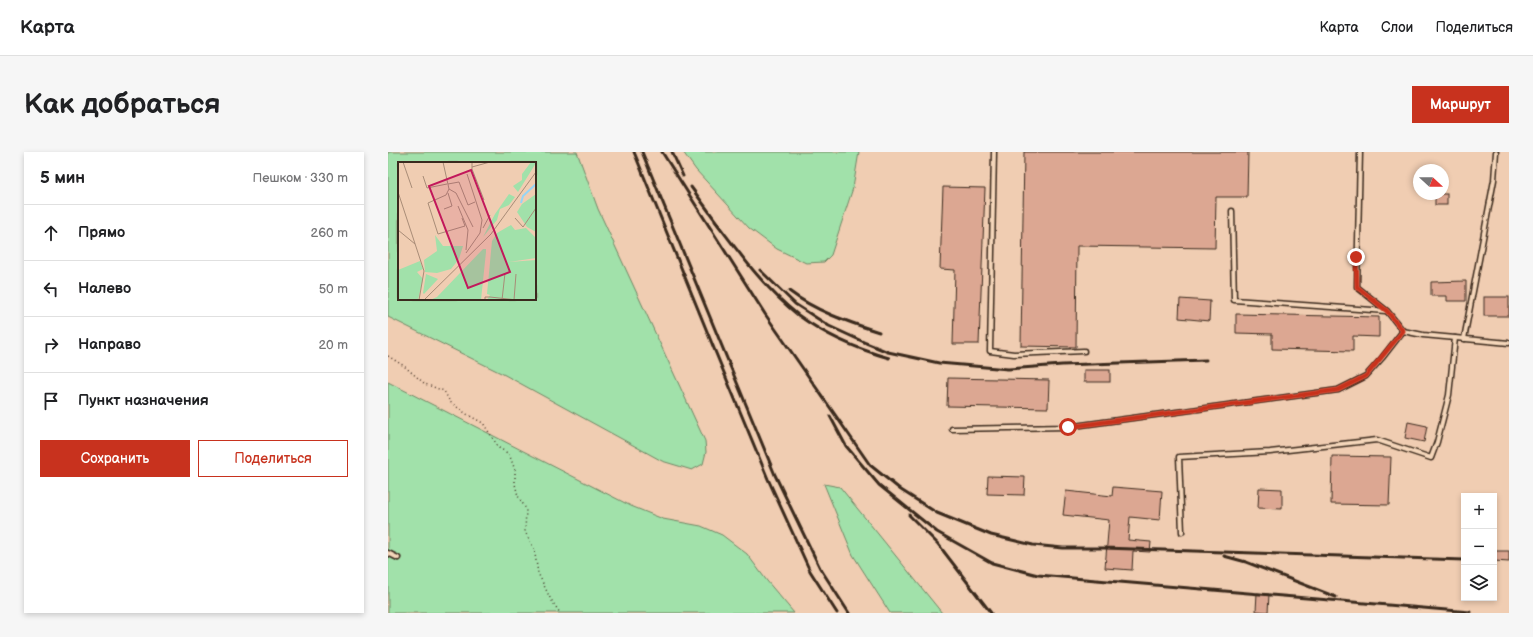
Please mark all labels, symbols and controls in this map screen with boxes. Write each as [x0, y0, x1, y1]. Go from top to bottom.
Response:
text: Карта [20, 16, 74, 39]
text: Карта [1319, 19, 1359, 36]
text: Слои [1381, 19, 1413, 36]
text: Поделиться [1435, 19, 1513, 36]
button: Маршрут [1412, 86, 1509, 123]
text: Как добраться [24, 88, 221, 121]
inset map [398, 162, 536, 300]
north arrow [1413, 164, 1449, 200]
text: 5 мин [40, 168, 85, 188]
text: Пешком · 330 m [253, 170, 348, 186]
icon: ahead [40, 222, 62, 244]
text: Прямо [78, 223, 125, 242]
text: 260 m [310, 225, 348, 241]
route end [1347, 248, 1365, 266]
icon: left [40, 278, 62, 300]
text: Налево [78, 279, 131, 298]
text: 50 m [319, 281, 348, 297]
icon: right [40, 334, 62, 356]
text: Направо [78, 335, 141, 354]
text: 20 m [318, 337, 348, 353]
icon: arrive [40, 390, 62, 412]
text: Пункт назначения [78, 391, 209, 410]
route start [1059, 418, 1077, 436]
button: Сохранить [40, 440, 190, 477]
button: Поделиться [198, 440, 348, 477]
map controls [1461, 493, 1497, 601]
button: + [1461, 493, 1497, 529]
button: − [1461, 529, 1497, 565]
button: layers [1461, 565, 1497, 601]

